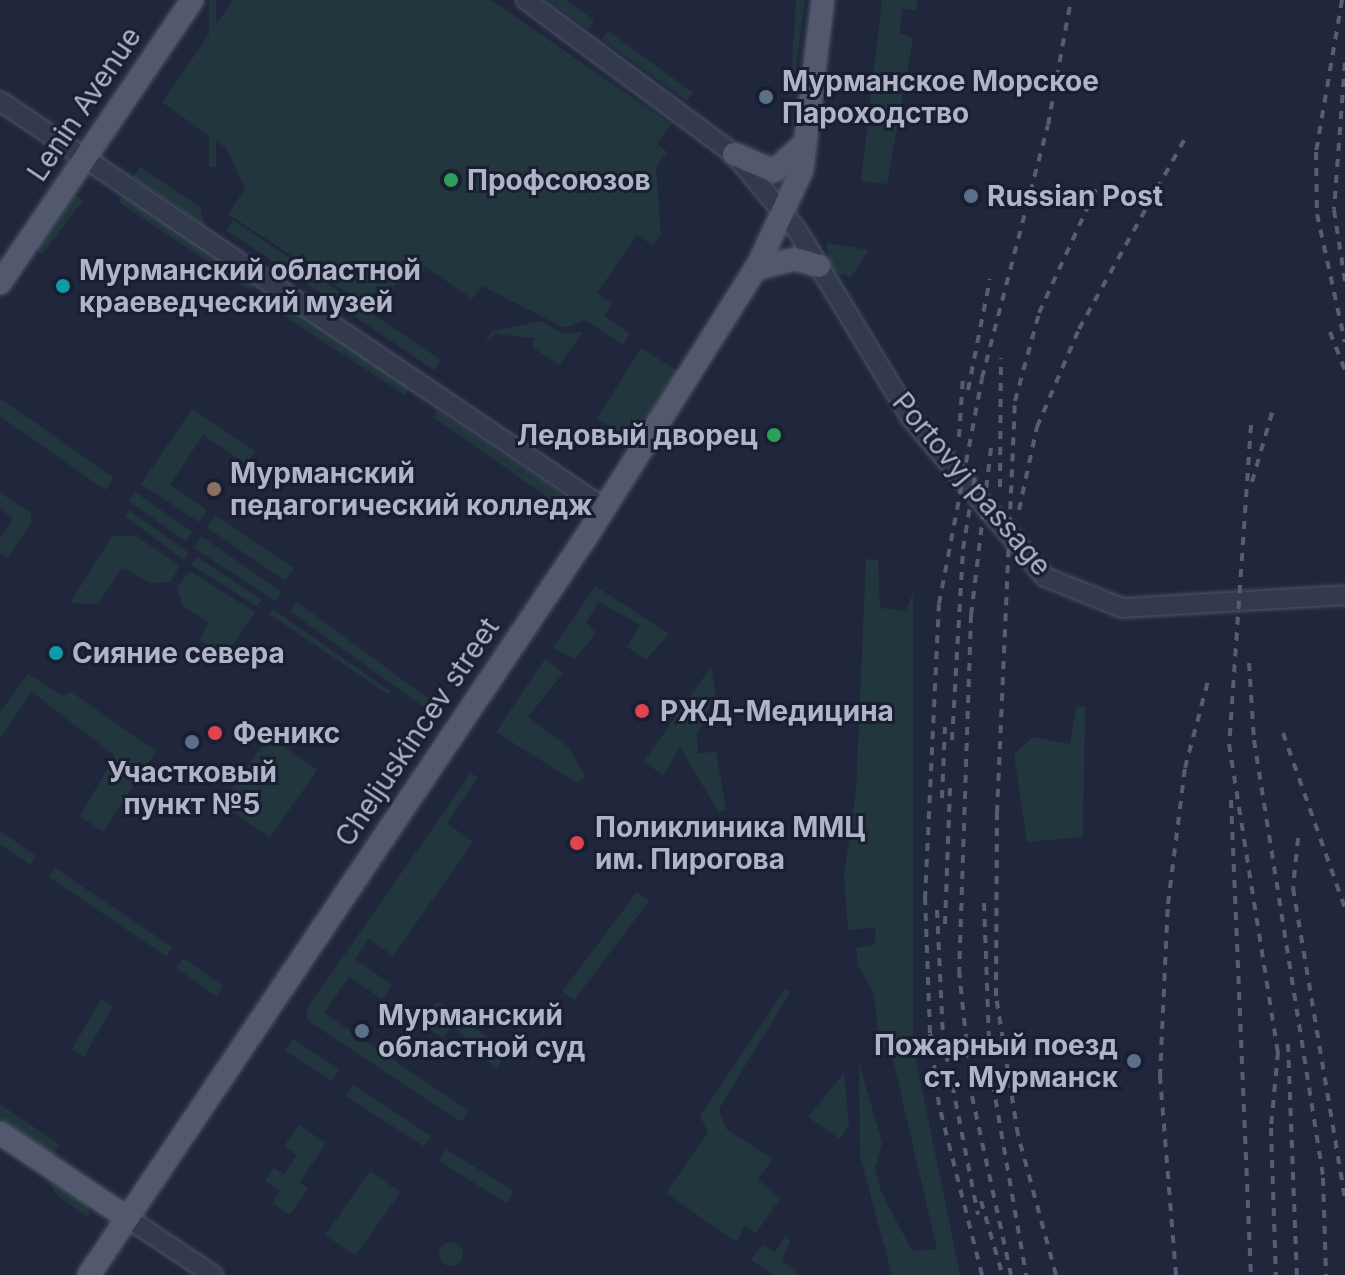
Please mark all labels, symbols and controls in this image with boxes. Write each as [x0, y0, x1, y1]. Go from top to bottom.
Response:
street label: Lenin Avenue [20, 21, 148, 187]
place label: Мурманское Морское Пароходство [782, 64, 1099, 130]
marker: Мурманское Морское Пароходство [757, 88, 775, 106]
place label: Профсоюзов [467, 163, 651, 197]
marker: Профсоюзов [442, 171, 460, 189]
place label: Russian Post [987, 179, 1163, 213]
marker: Russian Post [962, 187, 980, 205]
place label: Мурманский областной краеведческий музей [79, 253, 421, 319]
marker: Мурманский областной краеведческий музей [54, 277, 72, 295]
street label: Portovyj passage [886, 386, 1058, 582]
place label: Ледовый дворец [517, 418, 758, 452]
marker: Ледовый дворец [765, 426, 783, 444]
place label: Мурманский педагогический колледж [230, 456, 592, 522]
marker: Мурманский педагогический колледж [205, 480, 223, 498]
street label: Cheljuskincev street [328, 611, 506, 853]
place label: Сияние севера [72, 636, 285, 670]
marker: Сияние севера [47, 644, 65, 662]
place label: РЖД-Медицина [660, 694, 894, 728]
marker: РЖД-Медицина [631, 700, 653, 722]
place label: Феникс [233, 716, 340, 750]
marker: Феникс [204, 722, 226, 744]
marker: Участковый пункт №5 [183, 733, 201, 751]
place label: Участковый пункт №5 [107, 755, 277, 821]
place label: Поликлиника ММЦ им. Пирогова [595, 810, 866, 876]
marker: Поликлиника ММЦ им. Пирогова [566, 832, 588, 854]
place label: Мурманский областной суд [378, 998, 585, 1064]
marker: Мурманский областной суд [353, 1022, 371, 1040]
place label: Пожарный поезд ст. Мурманск [874, 1028, 1118, 1094]
marker: Пожарный поезд ст. Мурманск [1125, 1052, 1143, 1070]

